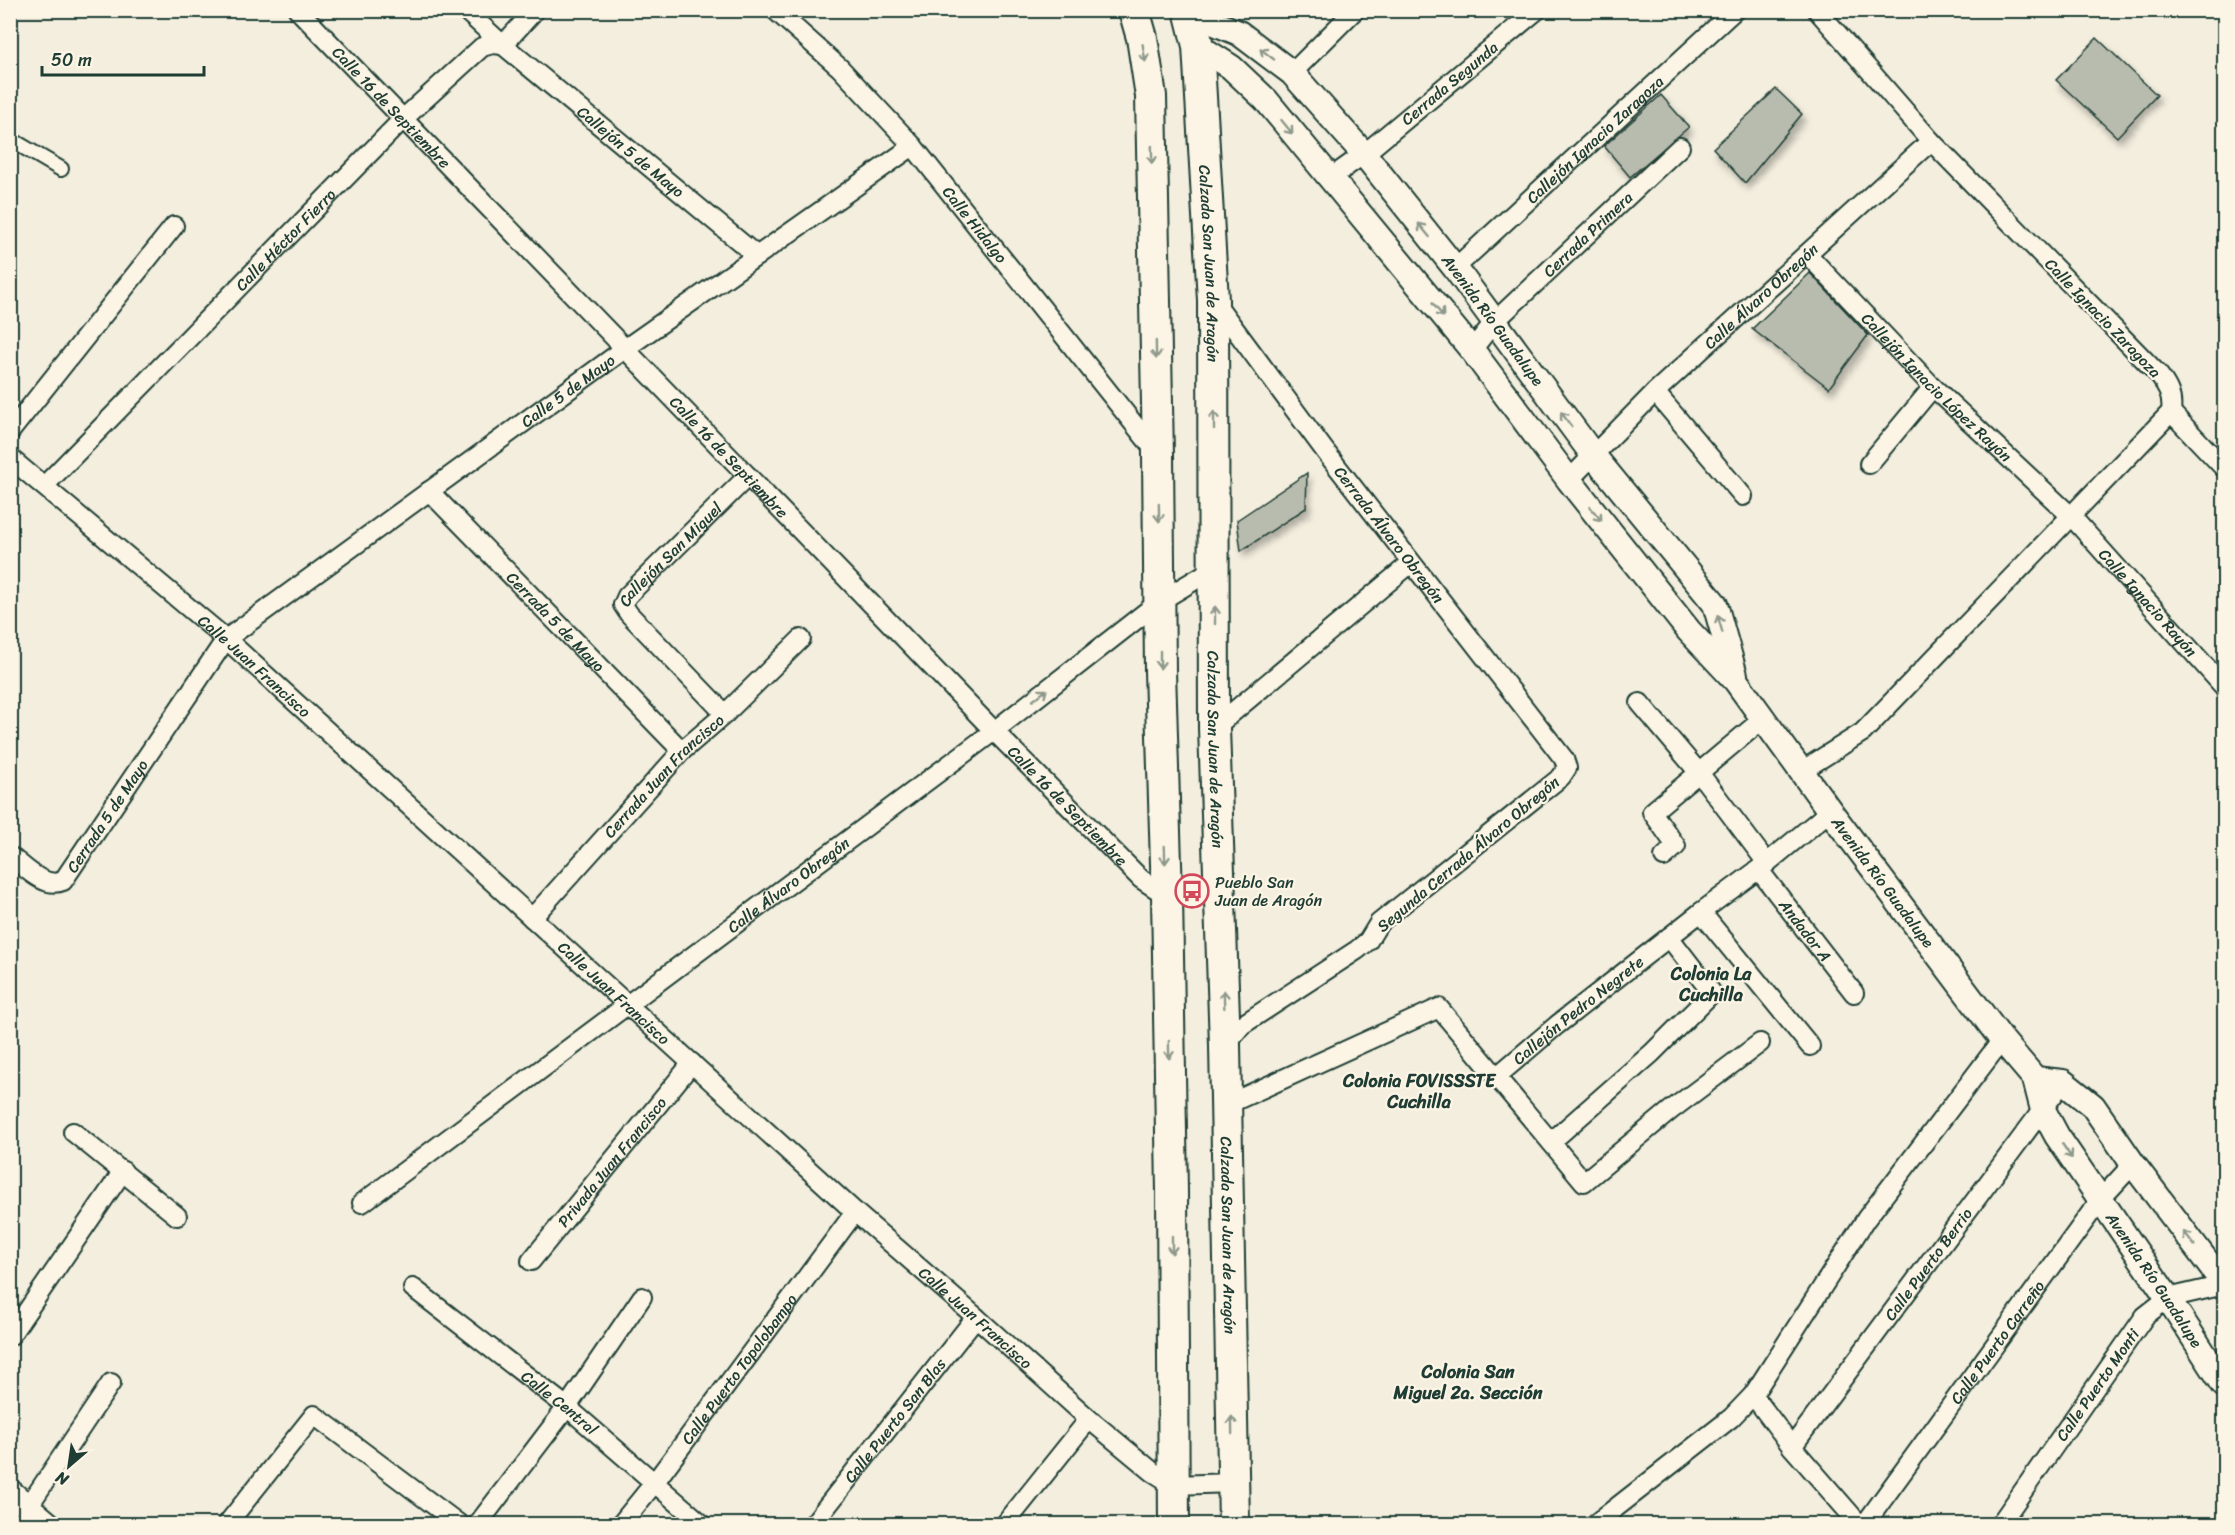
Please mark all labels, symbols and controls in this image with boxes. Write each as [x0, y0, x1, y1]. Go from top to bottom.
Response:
street label: Cerrada Segunda [1394, 33, 1505, 133]
scale bar [42, 39, 204, 77]
street label: Calle 16 de Septiembre [325, 39, 458, 175]
one-way arrow [1139, 43, 1150, 62]
text: 50 m [51, 44, 92, 76]
one-way arrow [1259, 47, 1275, 60]
street label: Callejón Ignacio Zaragoza [1519, 68, 1671, 211]
street label: Callejón 5 de Mayo [571, 98, 691, 205]
one-way arrow [1281, 119, 1294, 135]
one-way arrow [1146, 144, 1158, 164]
street label: Calzada San Juan de Aragón [1191, 164, 1228, 363]
street label: Calle Hidalgo [935, 179, 1015, 270]
street label: Calle Héctor Fierro [228, 181, 343, 298]
street label: Cerrada Primera [1535, 184, 1640, 284]
one-way arrow [1418, 222, 1431, 238]
street label: Calle Álvaro Obregón [1696, 235, 1825, 356]
street label: Avenida Río Guadalupe [1434, 247, 1552, 393]
street label: Calle Ignacio Zaragoza [2038, 251, 2168, 385]
one-way arrow [1431, 302, 1445, 317]
street label: Callejón Ignacio López Rayón [1854, 305, 2020, 469]
one-way arrow [1150, 339, 1162, 359]
street label: Calle 5 de Mayo [514, 346, 621, 435]
street label: Calle 16 de Septiembre [663, 389, 796, 525]
one-way arrow [1208, 411, 1219, 431]
one-way arrow [1560, 412, 1572, 428]
street label: Cerrada Álvaro Obregón [1327, 459, 1453, 610]
street label: Callejón San Miguel [610, 494, 729, 611]
one-way arrow [1153, 503, 1165, 523]
one-way arrow [1589, 506, 1602, 522]
street label: Calle Ignacio Rayón [2091, 541, 2205, 664]
street label: Cerrada 5 de Mayo [499, 564, 612, 679]
one-way arrow [1209, 606, 1221, 626]
street label: Calle Juan Francisco [191, 607, 318, 725]
one-way arrow [1714, 615, 1726, 634]
one-way arrow [1154, 649, 1166, 669]
street label: Calzada San Juan de Aragón [1199, 651, 1233, 849]
one-way arrow [1032, 688, 1048, 701]
street label: Cerrada Juan Francisco [596, 706, 731, 845]
street label: Calle 16 de Septiembre [1001, 738, 1135, 873]
street label: Cerrada 5 de Mayo [58, 753, 156, 879]
street label: Segunda Cerrada Álvaro Obregón [1370, 768, 1566, 940]
street label: Avenida Río Guadalupe [1823, 809, 1943, 954]
street label: Calle Álvaro Obregón [720, 829, 856, 940]
one-way arrow [1160, 844, 1171, 864]
place label: Pueblo San Juan de Aragón [1214, 868, 1322, 915]
bus stop icon: Pueblo San Juan de Aragón [1174, 873, 1210, 909]
street label: Andador A [1771, 891, 1839, 968]
street label: Calle Juan Francisco [551, 933, 677, 1052]
street label: Callejón Pedro Negrete [1505, 948, 1650, 1072]
district label: Colonia La Cuchilla [1670, 958, 1752, 1011]
one-way arrow [1218, 990, 1229, 1010]
one-way arrow [1164, 1039, 1175, 1059]
district label: Colonia FOVISSSTE Cuchilla [1342, 1065, 1497, 1118]
street label: Privada Juan Francisco [549, 1090, 674, 1234]
street label: Calzada San Juan de Aragón [1212, 1136, 1245, 1335]
one-way arrow [2061, 1142, 2073, 1159]
street label: Calle Puerto Berrio [1876, 1201, 1980, 1327]
street label: Avenida Río Guadalupe [2098, 1205, 2211, 1354]
one-way arrow [2183, 1230, 2195, 1246]
one-way arrow [1167, 1234, 1178, 1254]
street label: Calle Juan Francisco [912, 1259, 1039, 1376]
street label: Calle Puerto Carreño [1942, 1274, 2052, 1410]
street label: Calle Puerto Topolobampo [673, 1287, 805, 1451]
street label: Calle Puerto Monti [2048, 1322, 2147, 1447]
street label: Calle Puerto San Blas [836, 1351, 954, 1489]
district label: Colonia San Miguel 2a. Sección [1393, 1356, 1543, 1409]
street label: Calle Central [515, 1362, 605, 1443]
one-way arrow [1226, 1415, 1238, 1435]
north arrow [39, 1436, 99, 1496]
text: N [49, 1463, 75, 1495]

